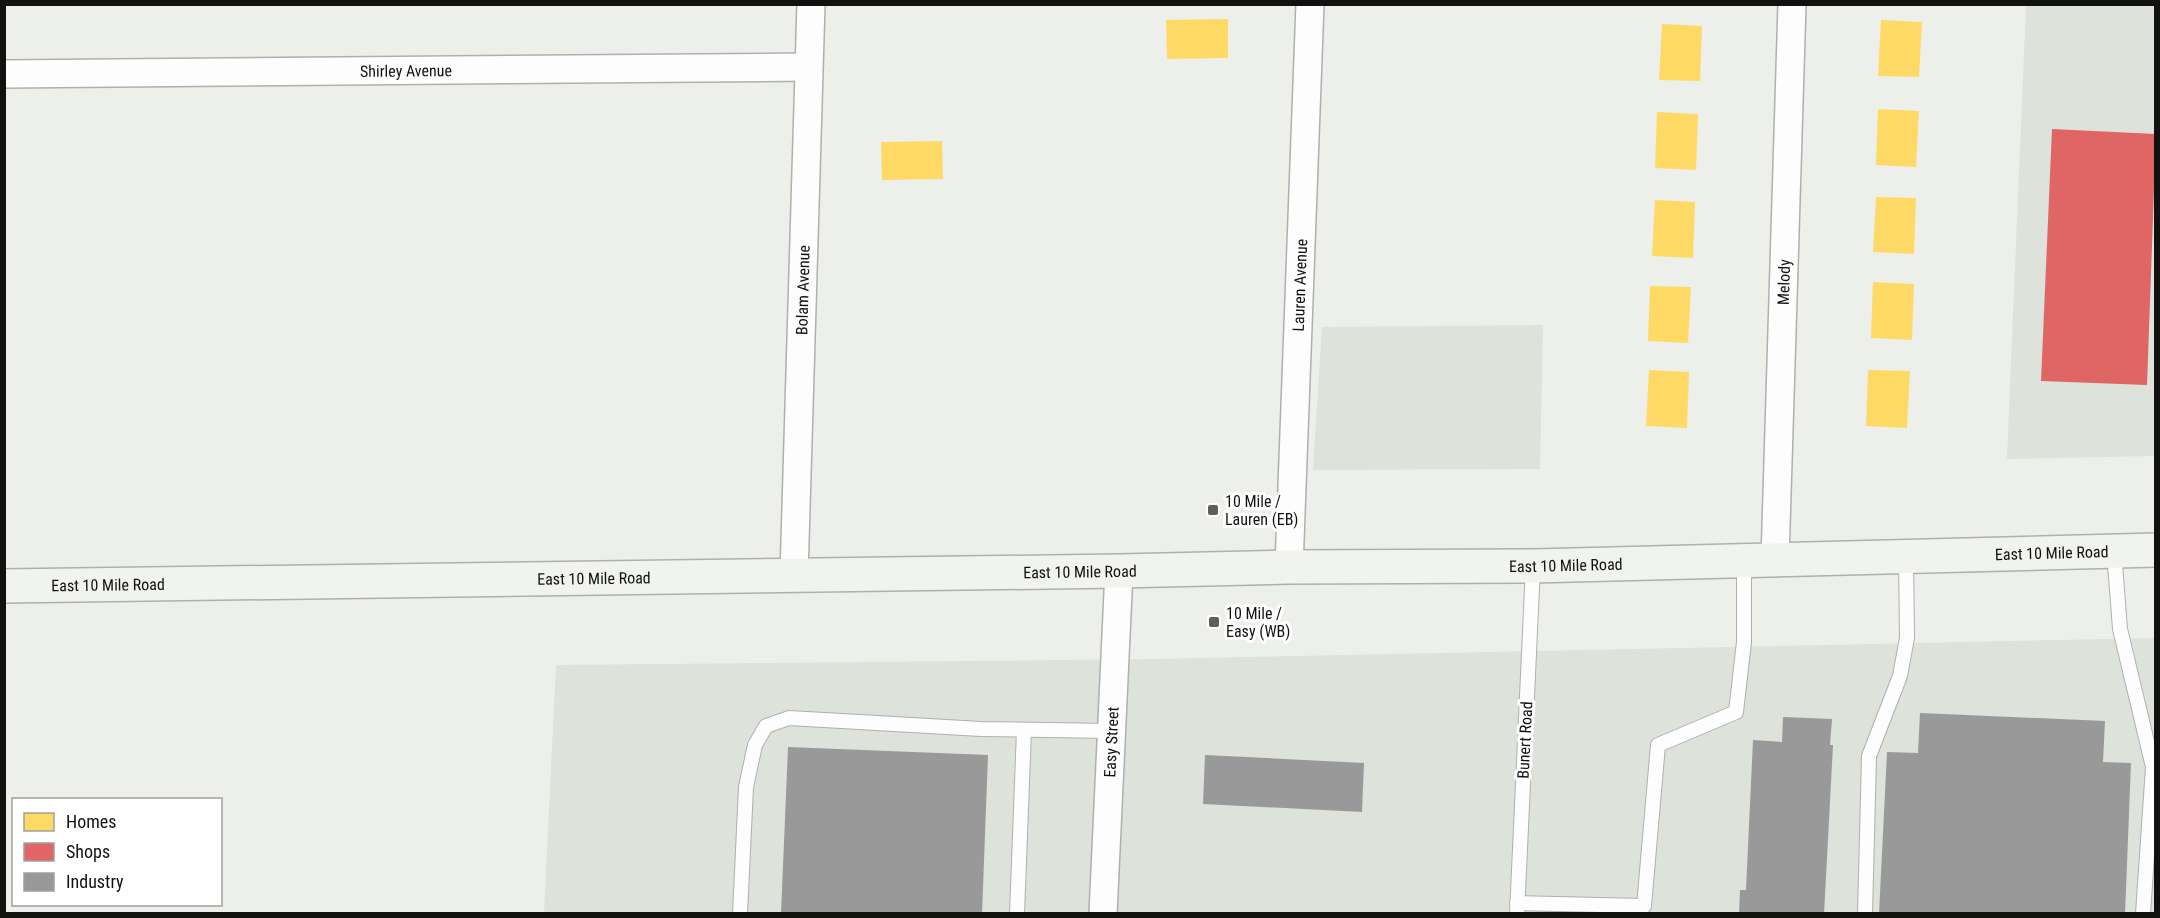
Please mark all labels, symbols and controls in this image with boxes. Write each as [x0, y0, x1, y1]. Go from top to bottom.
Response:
street label: Shirley Avenue [360, 61, 452, 80]
street label: Lauren Avenue [1288, 238, 1311, 332]
street label: Bolam Avenue [792, 245, 813, 335]
street label: Melody [1773, 259, 1794, 305]
place label: 10 Mile / Lauren (EB) [1225, 492, 1298, 529]
marker: 10 Mile / Lauren (EB) [1206, 503, 1220, 517]
street label: East 10 Mile Road [1995, 542, 2109, 564]
street label: East 10 Mile Road [1509, 554, 1623, 576]
street label: East 10 Mile Road [1023, 561, 1137, 582]
street label: East 10 Mile Road [537, 568, 651, 588]
street label: East 10 Mile Road [51, 574, 165, 595]
place label: 10 Mile / Easy (WB) [1226, 604, 1290, 641]
marker: 10 Mile / Easy (WB) [1207, 615, 1221, 629]
street label: Bunert Road [1513, 701, 1537, 779]
street label: Easy Street [1100, 706, 1122, 778]
legend [12, 798, 222, 906]
text: Homes [66, 811, 116, 832]
text: Shops [66, 841, 110, 862]
text: Industry [66, 871, 124, 892]

